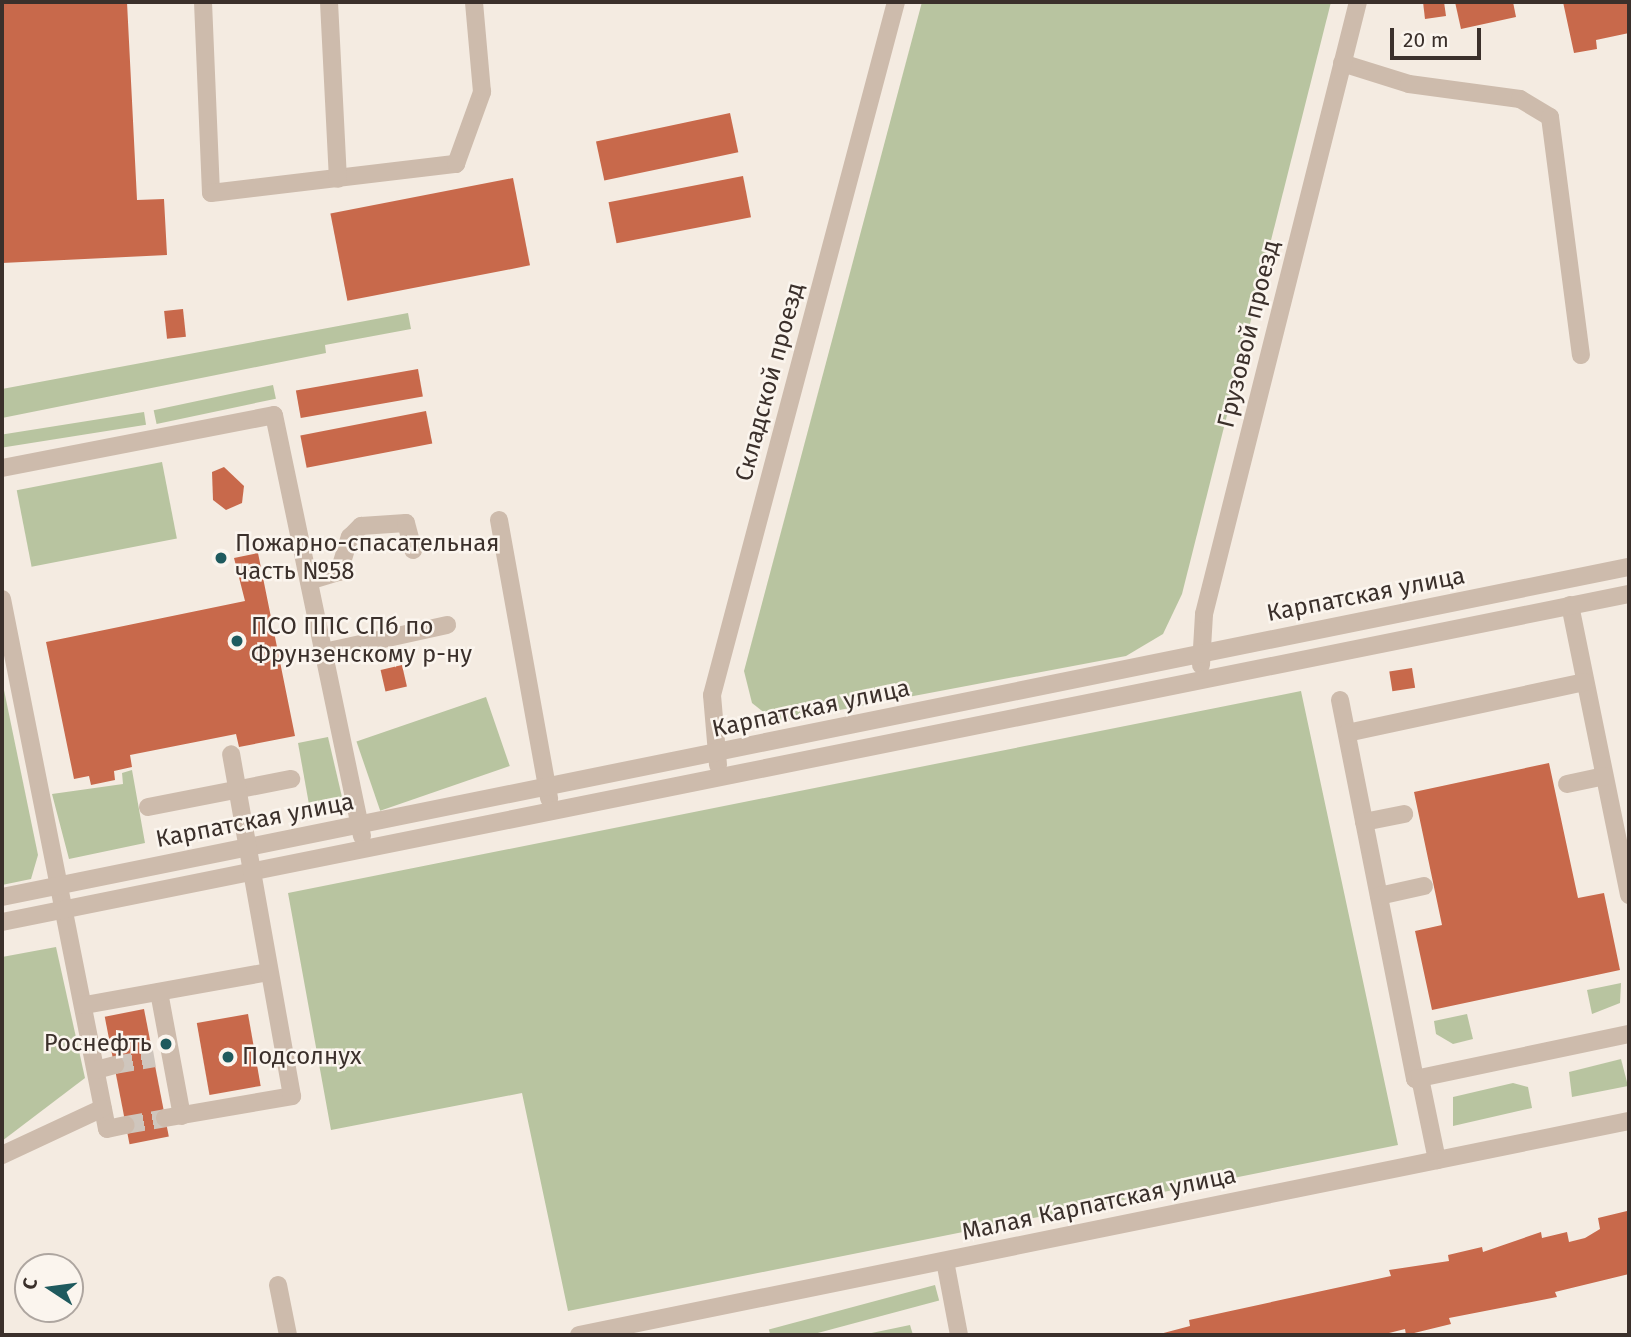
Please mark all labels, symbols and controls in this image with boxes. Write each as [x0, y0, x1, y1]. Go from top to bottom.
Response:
scale bar [1393, 14, 1484, 58]
text: 20 m [1403, 27, 1449, 53]
street label: Грузовой проезд [1212, 237, 1286, 431]
street label: Складской проезд [730, 280, 810, 484]
place label: Пожарно-спасательная часть №58 [235, 530, 499, 586]
marker: Пожарно-спасательная часть №58 [213, 550, 229, 566]
street label: Карпатская улица [1264, 562, 1468, 628]
place label: ПСО ППС СПб по Фрунзенскому р-ну [251, 613, 472, 669]
marker: ПСО ППС СПб по Фрунзенскому р-ну [229, 633, 245, 649]
street label: Карпатская улица [710, 674, 912, 744]
street label: Карпатская улица [153, 788, 357, 854]
place label: Роснефть [44, 1030, 152, 1058]
marker: Роснефть [158, 1036, 174, 1052]
place label: Подсолнух [242, 1043, 362, 1071]
marker: Подсолнух [220, 1049, 236, 1065]
street label: Малая Карпатская улица [959, 1161, 1239, 1247]
north arrow [14, 1253, 84, 1323]
text: С [18, 1276, 42, 1292]

